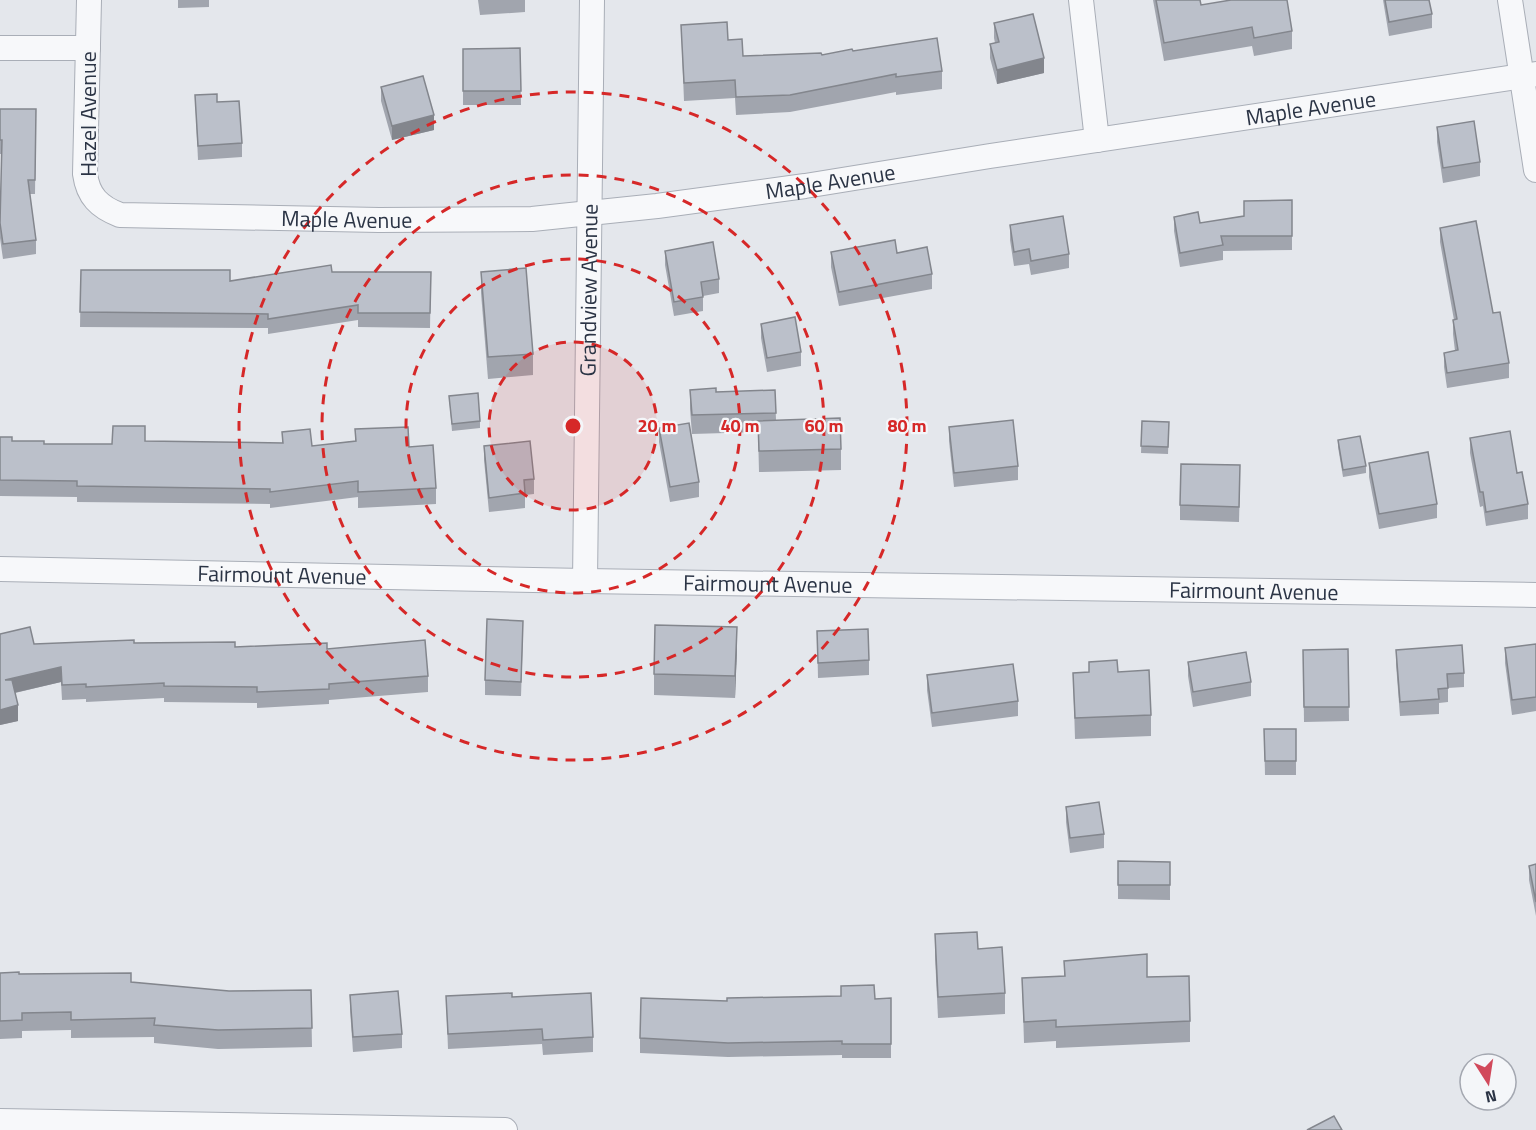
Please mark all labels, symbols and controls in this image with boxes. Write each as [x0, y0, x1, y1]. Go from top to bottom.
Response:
street label: Hazel Avenue [71, 51, 105, 177]
street label: Maple Avenue [1243, 81, 1378, 134]
street label: Maple Avenue [763, 155, 898, 208]
street label: Maple Avenue [281, 201, 412, 237]
street label: Grandview Avenue [570, 204, 607, 377]
text: 20 m [637, 412, 677, 439]
text: 40 m [720, 412, 760, 439]
text: 60 m [804, 412, 844, 439]
text: 80 m [887, 412, 927, 439]
centre of rings [563, 416, 583, 436]
street label: Fairmount Avenue [197, 556, 367, 594]
street label: Fairmount Avenue [683, 565, 853, 602]
street label: Fairmount Avenue [1169, 573, 1339, 609]
north arrow [1458, 1052, 1518, 1112]
text: N [1483, 1084, 1499, 1110]

